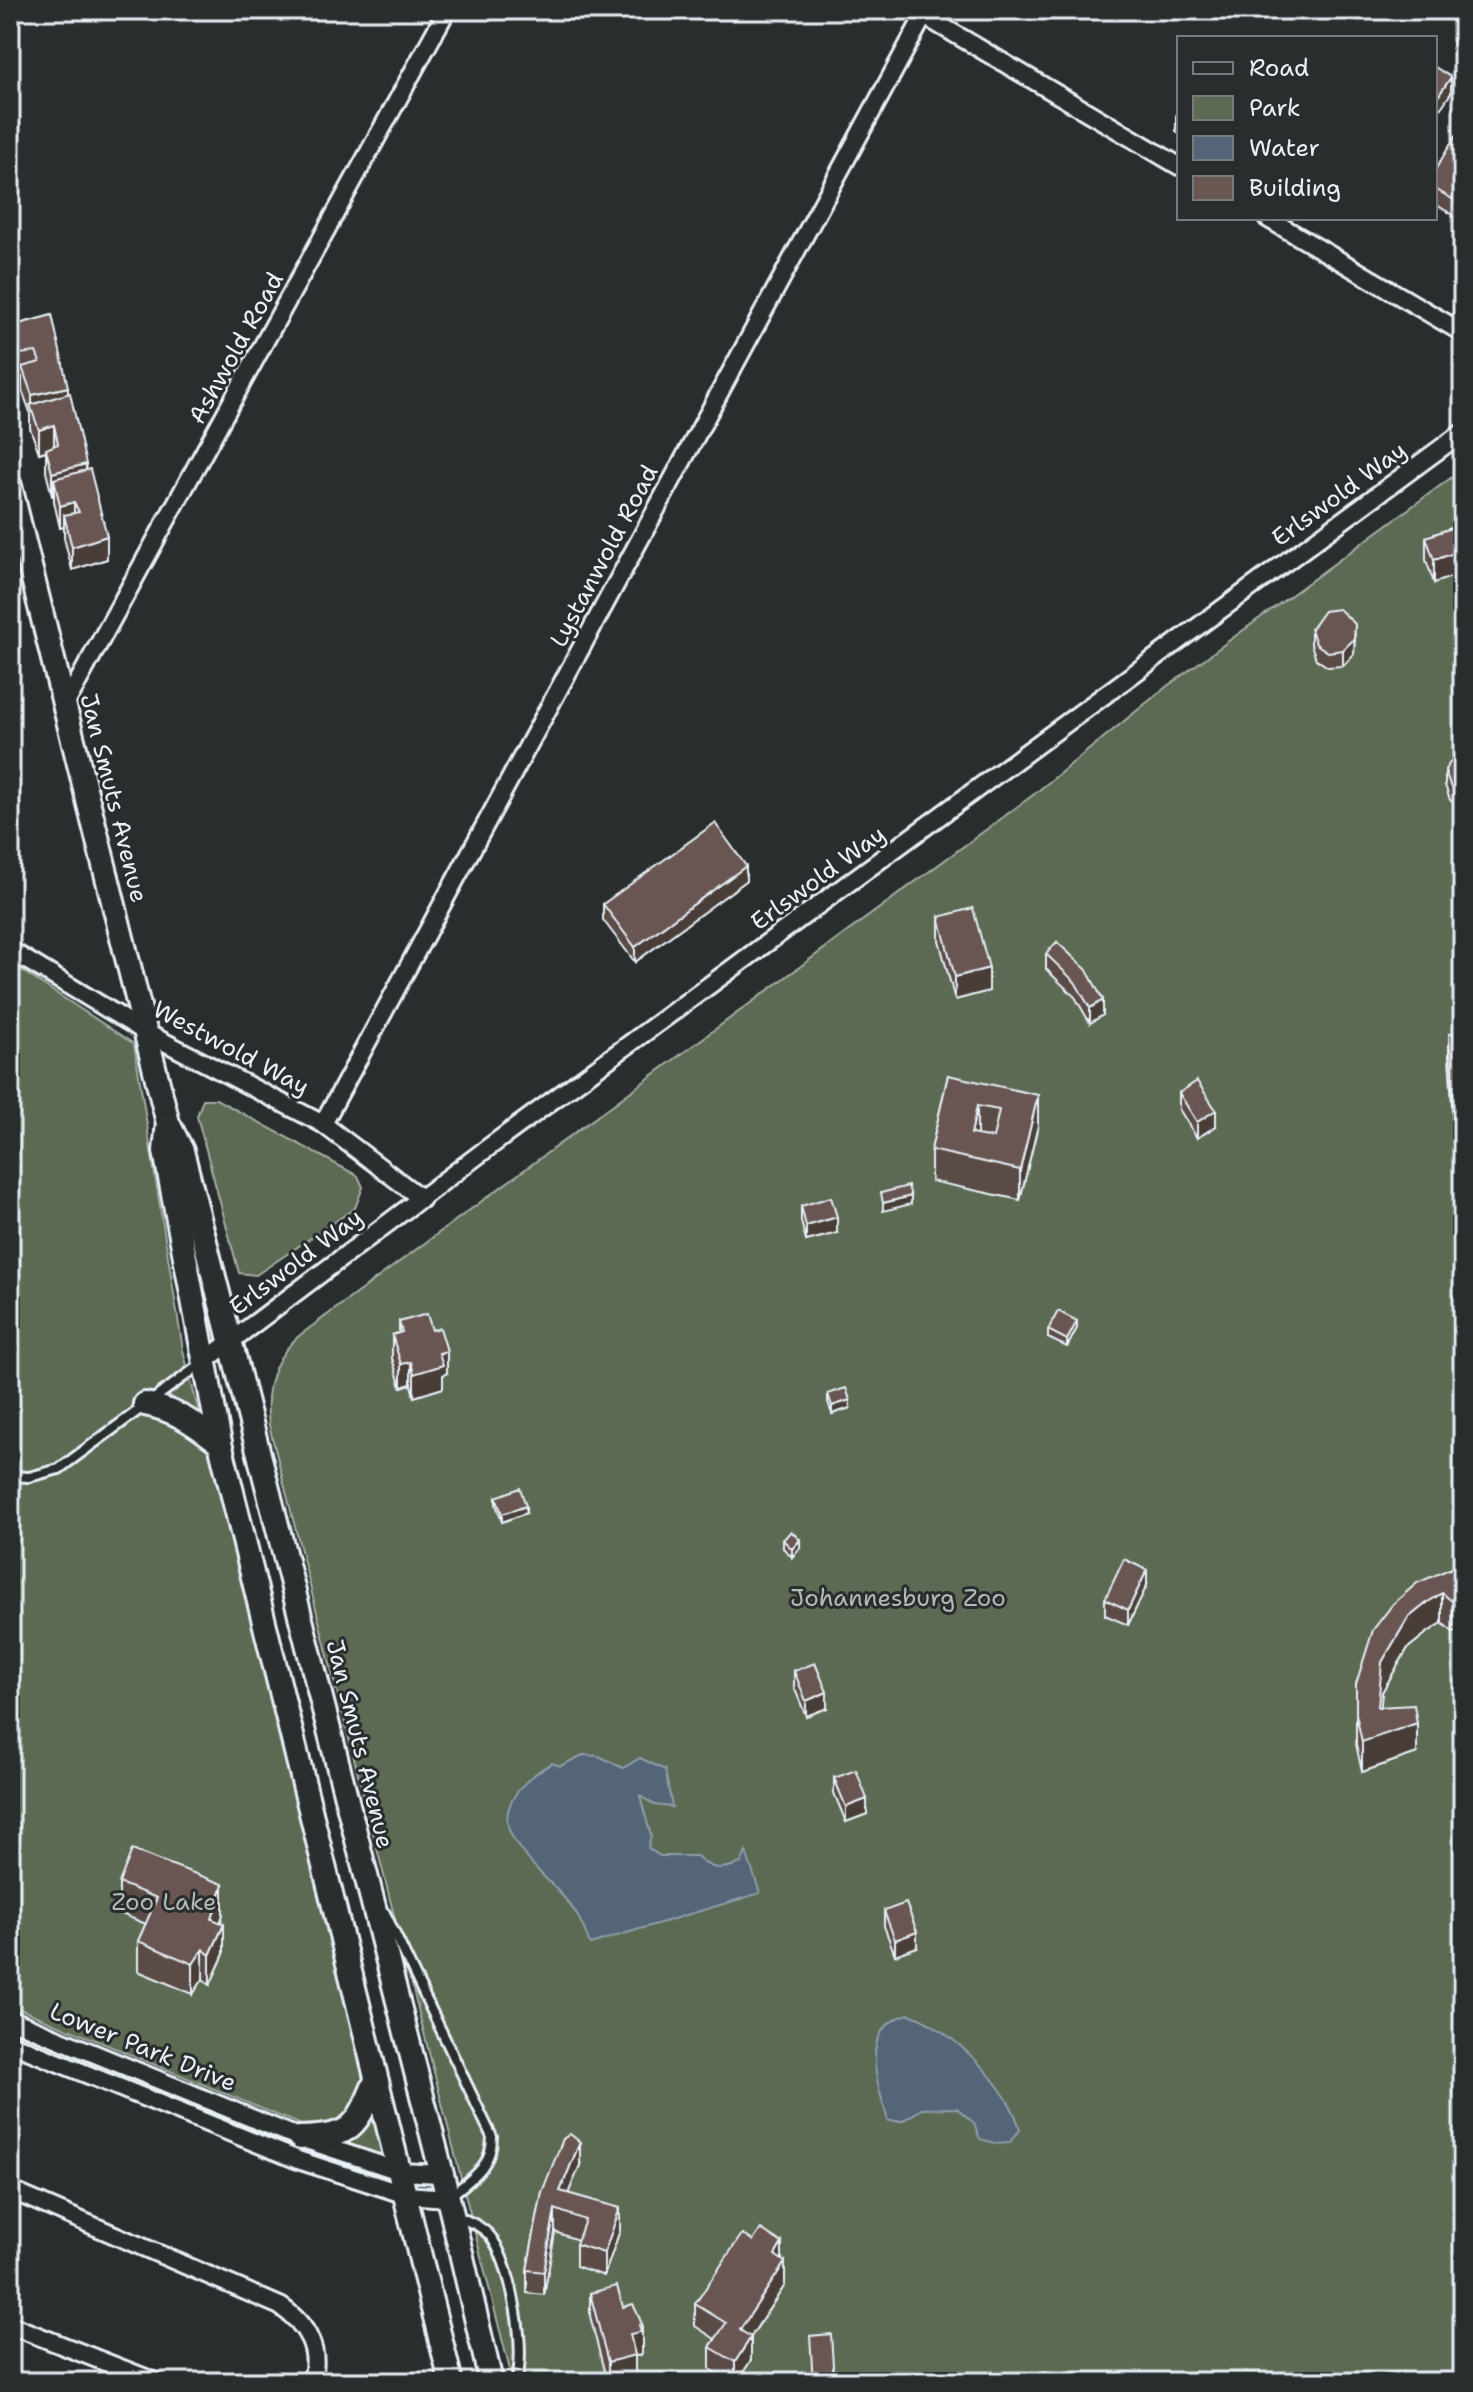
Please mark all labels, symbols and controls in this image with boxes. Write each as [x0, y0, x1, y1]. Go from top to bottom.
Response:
legend [1177, 36, 1437, 220]
text: Road [1249, 52, 1309, 84]
text: Park [1249, 92, 1301, 124]
text: Water [1249, 132, 1320, 164]
text: Building [1249, 172, 1341, 204]
street label: Ashwold Road [181, 266, 291, 430]
street label: Erlswold Way [1265, 434, 1413, 554]
street label: Lystanwold Road [542, 459, 666, 653]
street label: Jan Smuts Avenue [73, 690, 155, 906]
street label: Erlswold Way [744, 818, 892, 938]
street label: Westwold Way [147, 993, 315, 1103]
street label: Erlswold Way [223, 1201, 369, 1323]
park label: Johannesburg Zoo [790, 1582, 1006, 1614]
street label: Jan Smuts Avenue [319, 1636, 401, 1852]
park label: Zoo Lake [111, 1886, 217, 1918]
street label: Lower Park Drive [45, 1995, 241, 2099]

